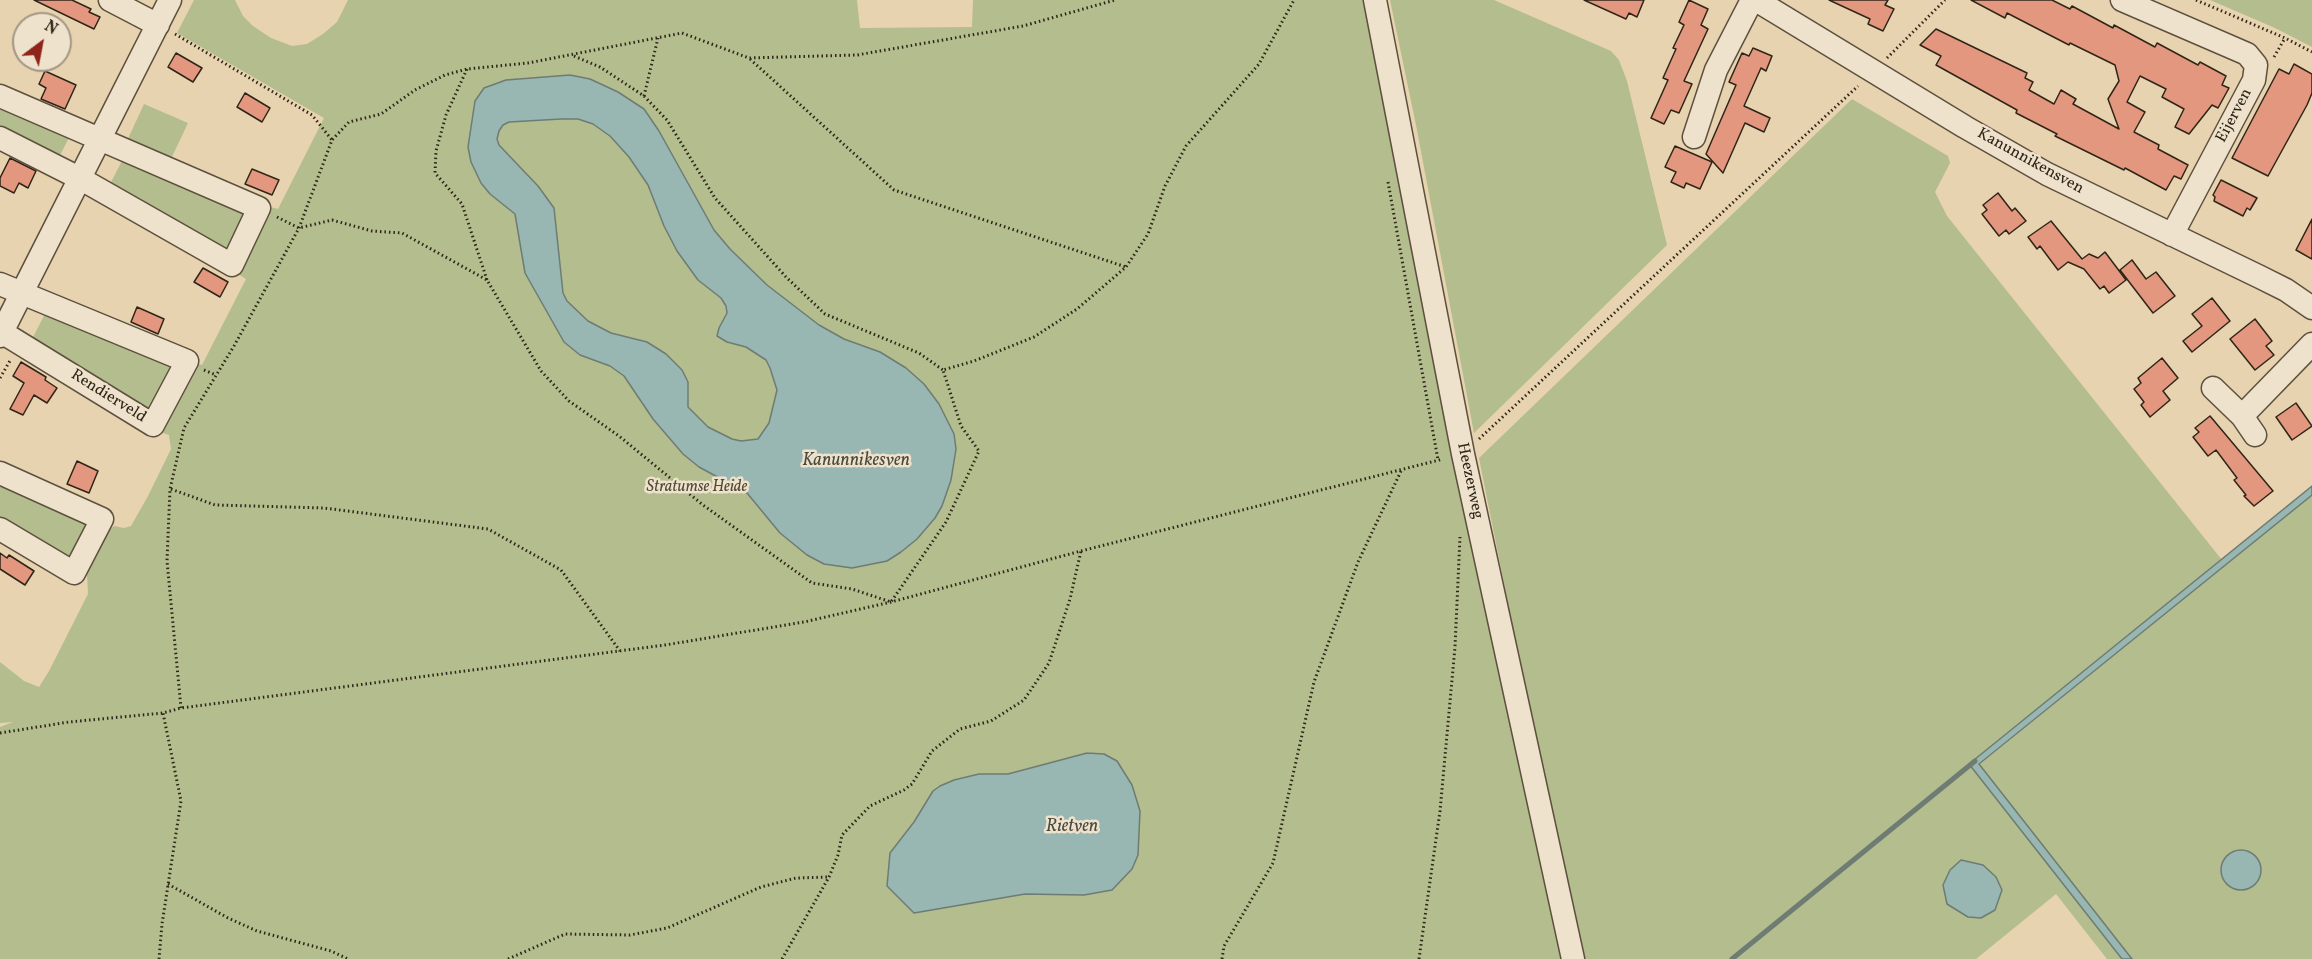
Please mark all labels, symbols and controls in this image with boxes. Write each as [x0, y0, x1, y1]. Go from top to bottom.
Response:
north arrow [12, 12, 72, 72]
text: N [40, 16, 61, 41]
street label: Eijerven [2213, 86, 2257, 146]
street label: Kanunnikensven [1973, 125, 2087, 199]
street label: Rendierveld [67, 366, 149, 428]
street label: Heezerweg [1452, 441, 1486, 521]
water label: Kanunnikesven [802, 451, 910, 473]
park label: Stratumse Heide [647, 478, 747, 498]
water label: Rietven [1046, 817, 1098, 839]

